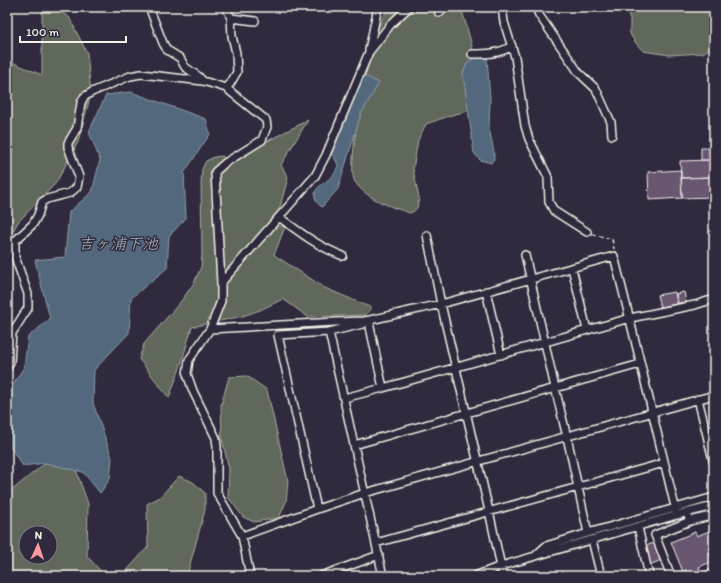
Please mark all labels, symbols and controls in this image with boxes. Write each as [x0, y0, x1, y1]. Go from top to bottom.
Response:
scale bar [20, 18, 126, 44]
text: 100 m [26, 25, 59, 39]
water label: 吉ヶ浦下池 [78, 234, 159, 253]
north arrow [18, 525, 58, 565]
text: N [34, 529, 43, 542]

